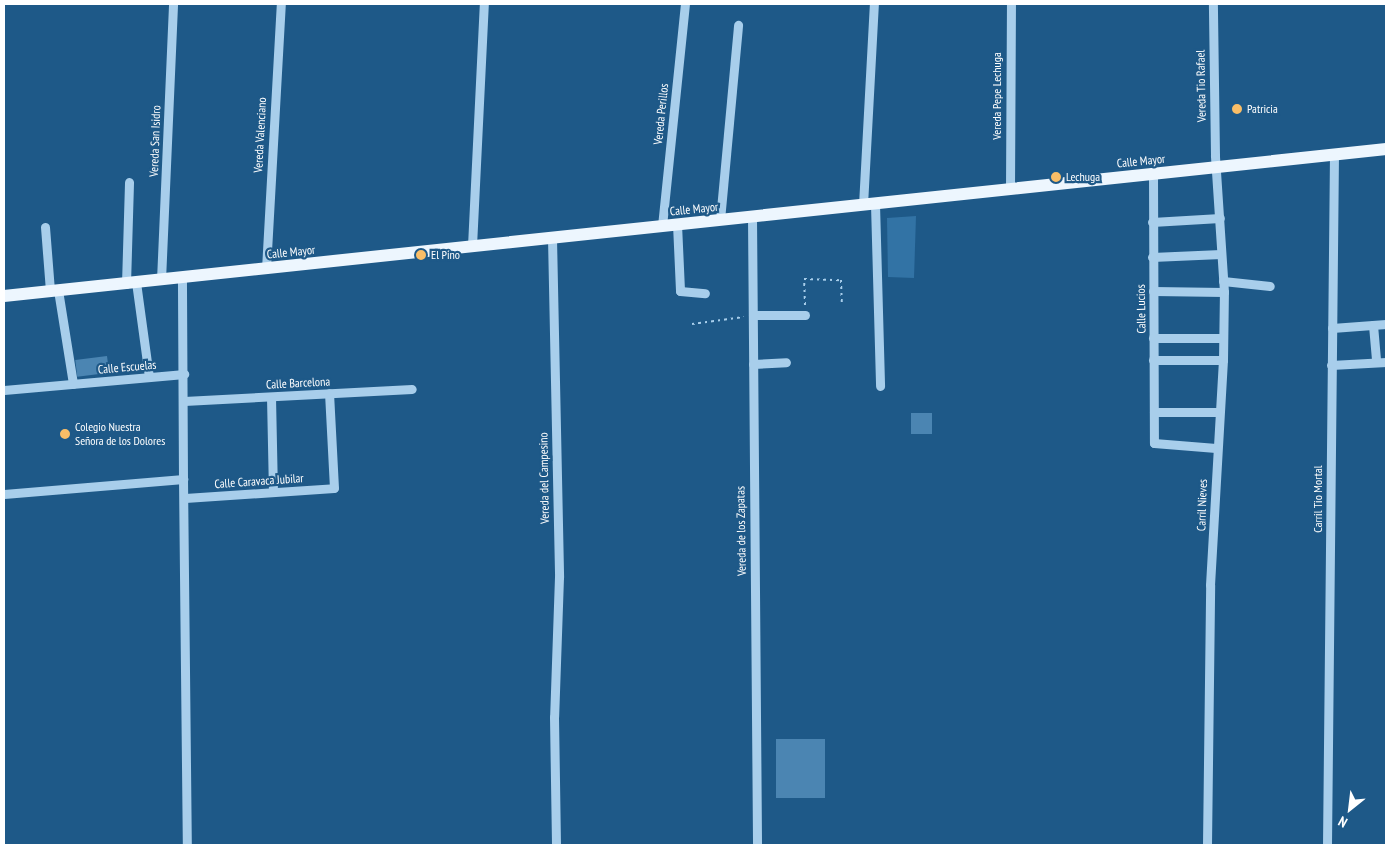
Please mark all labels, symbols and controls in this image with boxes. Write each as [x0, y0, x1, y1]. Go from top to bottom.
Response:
street label: Vereda Tio Rafael [1193, 50, 1209, 122]
street label: Vereda Pepe Lechuga [990, 52, 1004, 140]
street label: Vereda Perillos [651, 83, 671, 145]
street label: Vereda Valenciano [251, 97, 269, 173]
place label: Patricia [1247, 102, 1278, 116]
marker: Patricia [1231, 103, 1243, 115]
street label: Vereda San Isidro [147, 105, 163, 177]
street label: Calle Mayor [1116, 151, 1166, 171]
place label: Lechuga [1066, 170, 1100, 184]
marker: Lechuga [1050, 171, 1062, 183]
street label: Calle Mayor [669, 199, 719, 219]
street label: Calle Mayor [266, 242, 316, 262]
place label: El Pino [431, 248, 460, 262]
marker: El Pino [415, 249, 427, 261]
street label: Calle Lucios [1133, 284, 1149, 334]
street label: Calle Escuelas [97, 357, 157, 377]
street label: Calle Barcelona [266, 374, 330, 392]
place label: Colegio Nuestra Señora de los Dolores [75, 420, 165, 448]
marker: Colegio Nuestra Señora de los Dolores [59, 428, 71, 440]
street label: Vereda del Campesino [536, 432, 552, 524]
street label: Carril Tio Mortal [1311, 465, 1325, 533]
street label: Calle Caravaca Jubilar [214, 471, 304, 491]
street label: Carril Nieves [1194, 479, 1210, 531]
street label: Vereda de los Zapatas [733, 486, 749, 576]
north arrow [1325, 784, 1375, 834]
text: N [1335, 812, 1350, 832]

